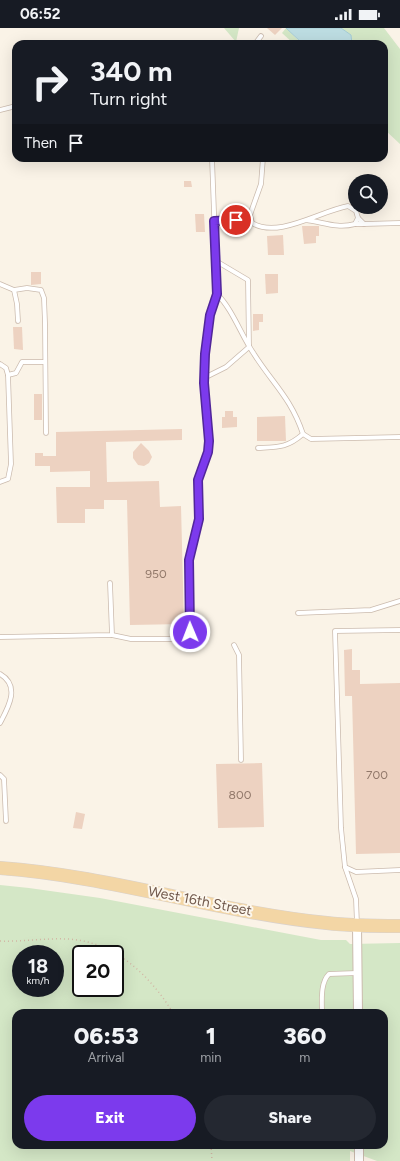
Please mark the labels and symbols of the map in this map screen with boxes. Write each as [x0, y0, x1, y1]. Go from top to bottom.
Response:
pin [219, 203, 253, 237]
house number: 950 [145, 567, 167, 581]
position arrow [169, 611, 211, 653]
house number: 700 [366, 768, 388, 782]
house number: 800 [229, 788, 252, 802]
street label: West 16th Street [147, 883, 253, 919]
speed limit sign: 20 [72, 945, 124, 997]

